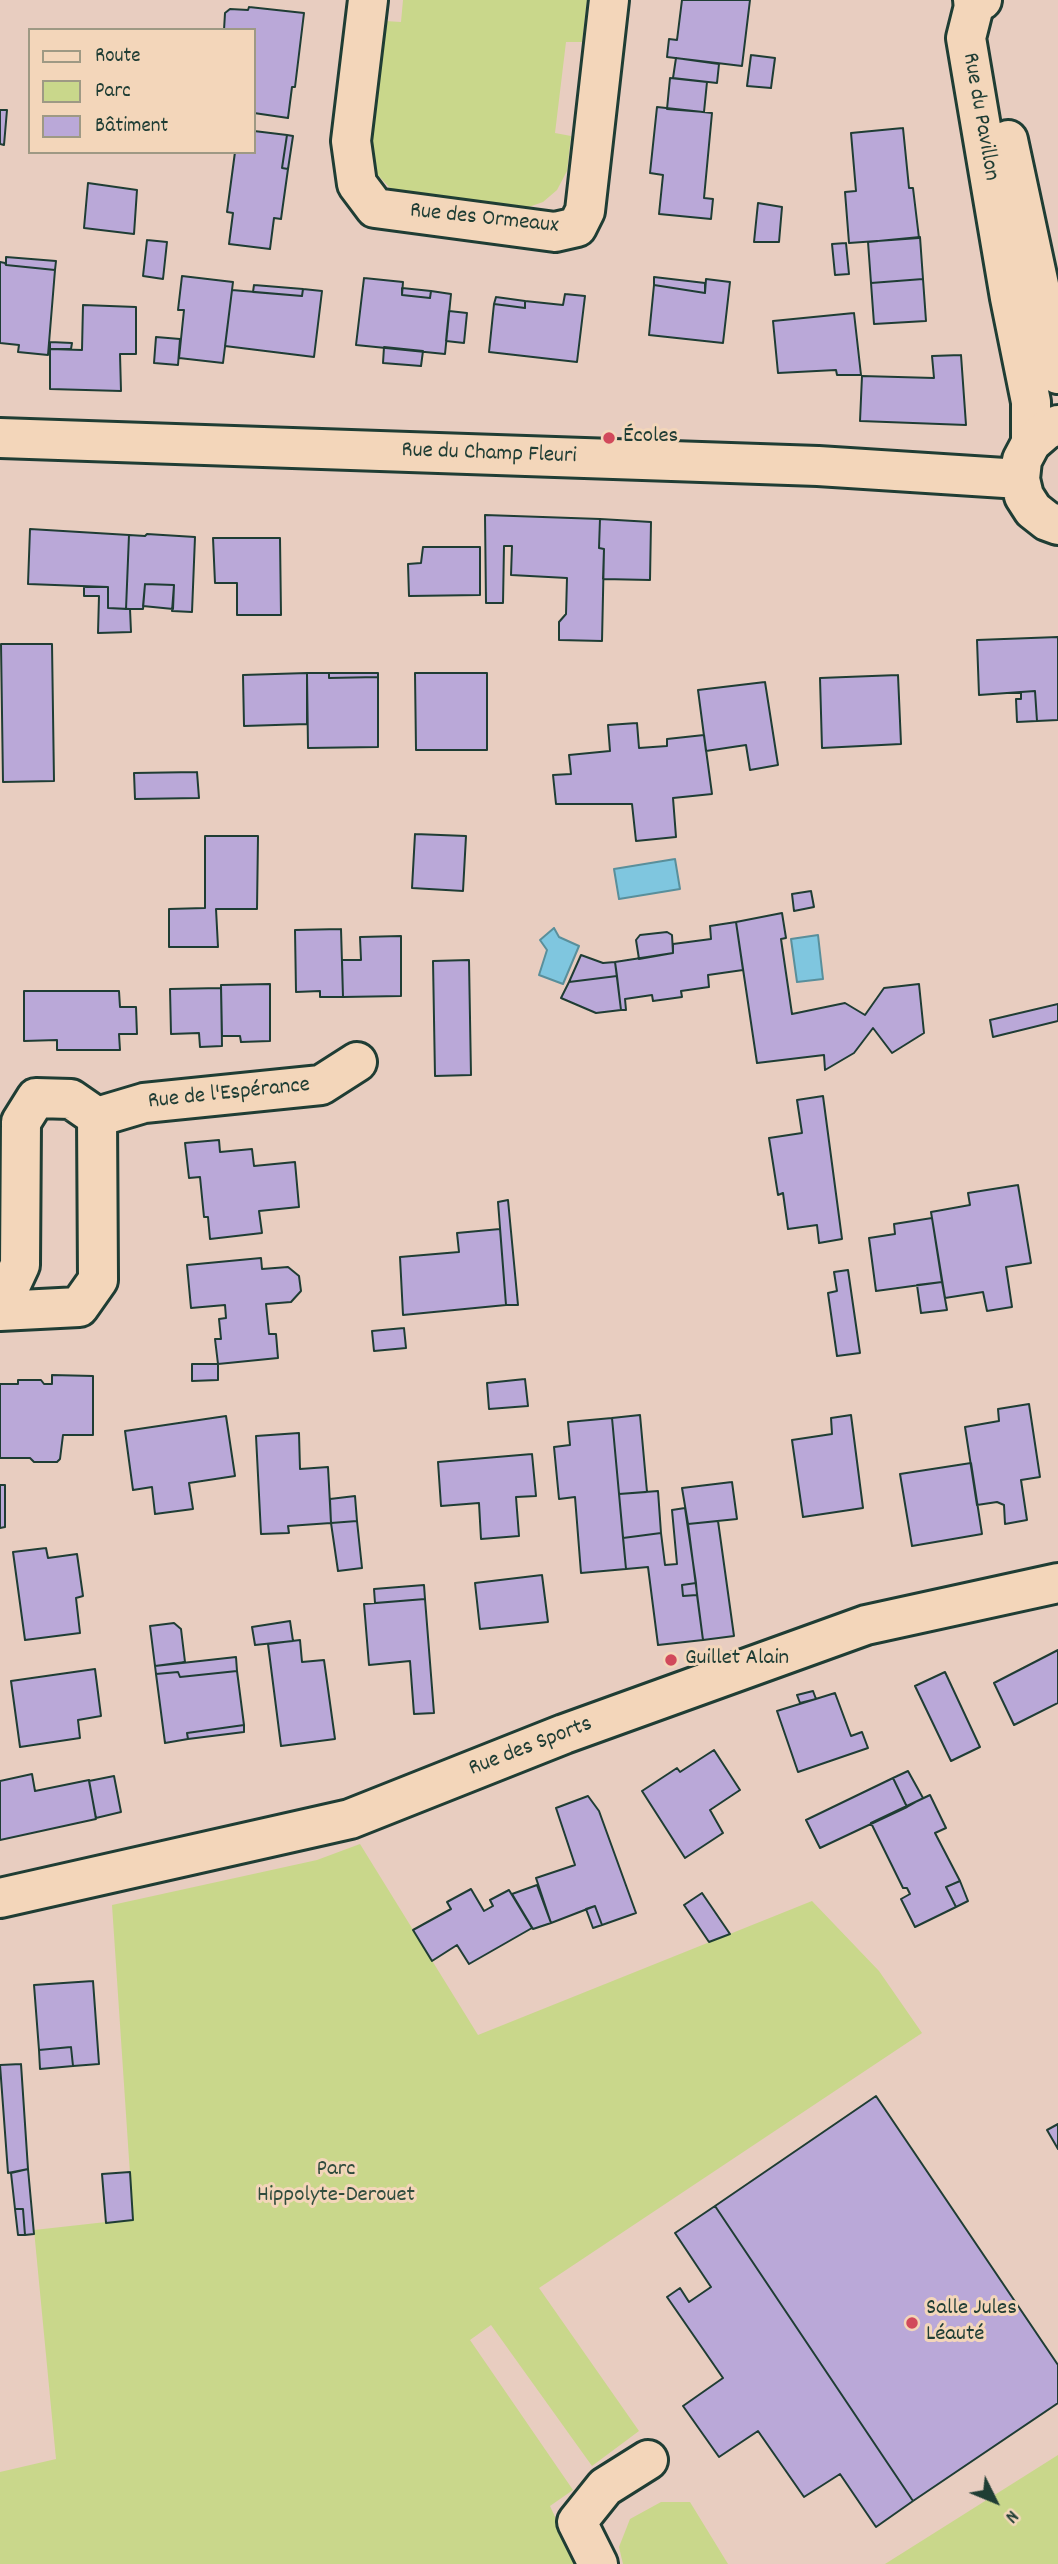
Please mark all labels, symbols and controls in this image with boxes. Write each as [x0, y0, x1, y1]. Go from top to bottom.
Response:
legend [28, 28, 256, 154]
text: Route [95, 42, 141, 72]
street label: Rue du Pavillon [954, 51, 1004, 183]
text: Parc [95, 77, 131, 107]
text: Bâtiment [95, 112, 168, 142]
street label: Rue des Ormeaux [408, 198, 560, 242]
place label: Écoles [623, 424, 678, 452]
marker: Écoles [601, 430, 617, 446]
street label: Rue du Champ Fleuri [401, 438, 577, 472]
street label: Rue de l'Espérance [147, 1073, 311, 1117]
place label: Guillet Alain [685, 1646, 789, 1674]
marker: Guillet Alain [663, 1652, 679, 1668]
street label: Rue des Sports [465, 1712, 597, 1784]
park label: Parc Hippolyte-Derouet [257, 2157, 415, 2211]
place label: Salle Jules Léauté [926, 2296, 1017, 2350]
marker: Salle Jules Léauté [904, 2315, 920, 2331]
north arrow [960, 2466, 1030, 2536]
text: N [998, 2503, 1024, 2528]

